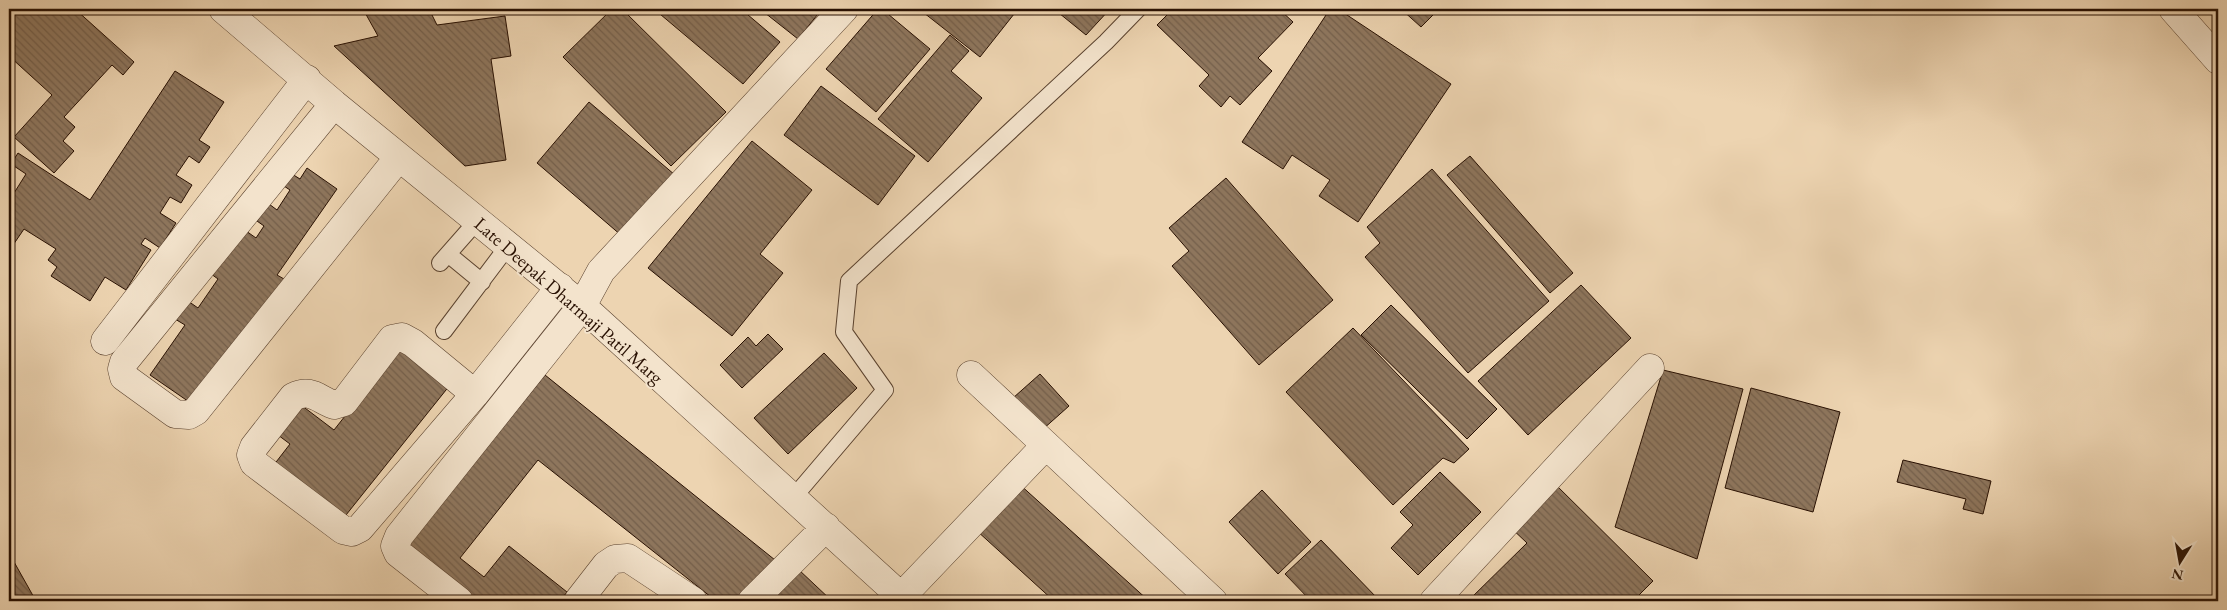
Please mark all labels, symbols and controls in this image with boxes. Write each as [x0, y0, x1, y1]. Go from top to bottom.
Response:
street label: Late Deepak Dharmaji Patil Marg [469, 211, 669, 390]
north arrow [2154, 538, 2204, 588]
text: N [2170, 565, 2185, 585]

